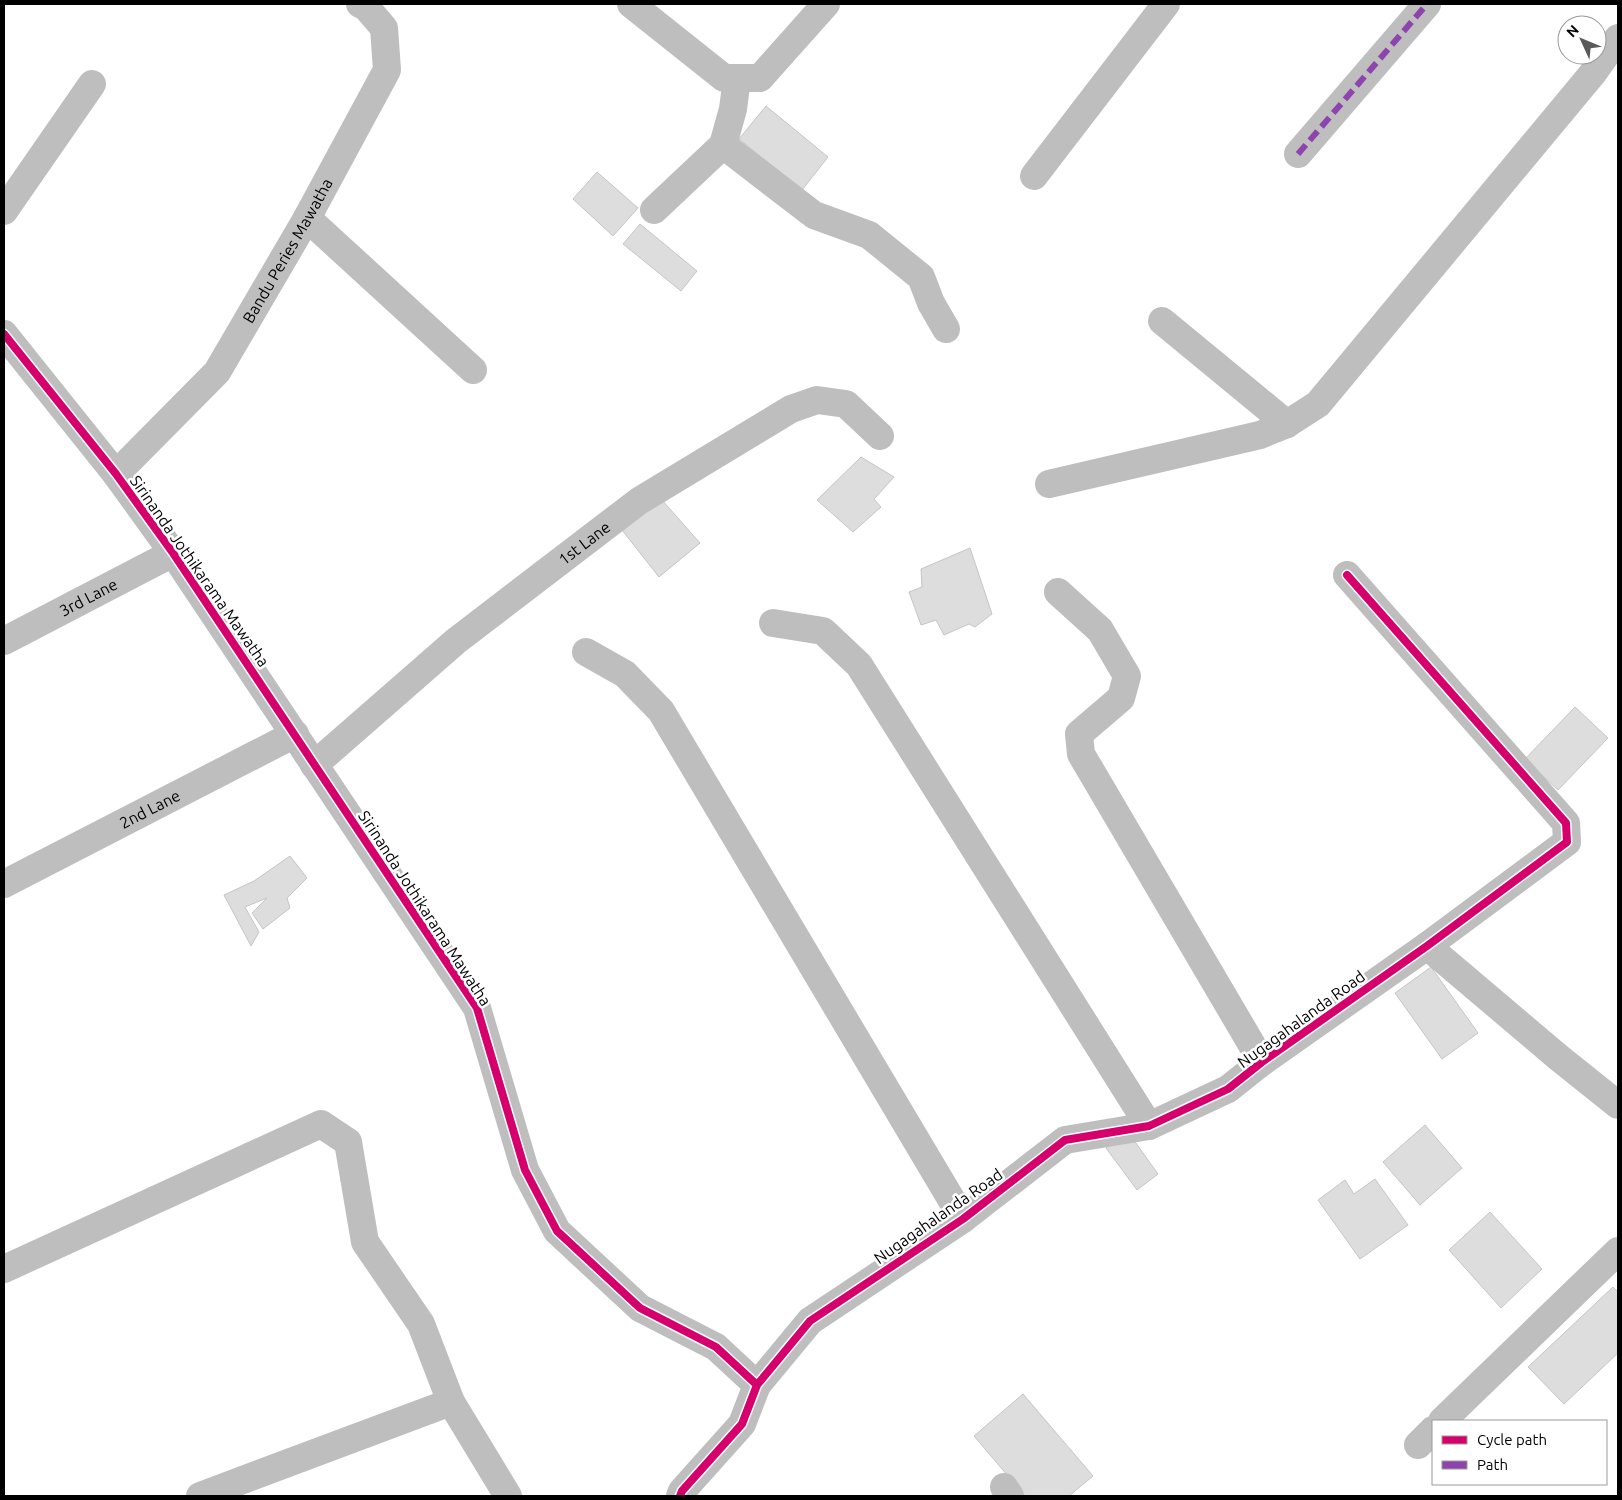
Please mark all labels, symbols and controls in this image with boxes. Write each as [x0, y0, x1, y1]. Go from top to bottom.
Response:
north arrow [1557, 15, 1607, 65]
text: N [1563, 22, 1582, 40]
street label: Bandu Peries Mawatha [239, 175, 336, 326]
street label: Sirinanda Jothikarama Mawatha [127, 472, 273, 670]
street label: 1st Lane [555, 517, 614, 568]
street label: 3rd Lane [56, 575, 120, 620]
street label: 2nd Lane [116, 786, 183, 832]
street label: Sirinanda Jothikarama Mawatha [355, 807, 495, 1009]
street label: Nugagahalanda Road [1234, 967, 1368, 1071]
street label: Nugagahalanda Road [870, 1165, 1006, 1267]
legend [1432, 1420, 1607, 1485]
text: Cycle path [1477, 1431, 1547, 1448]
text: Path [1477, 1456, 1508, 1473]

